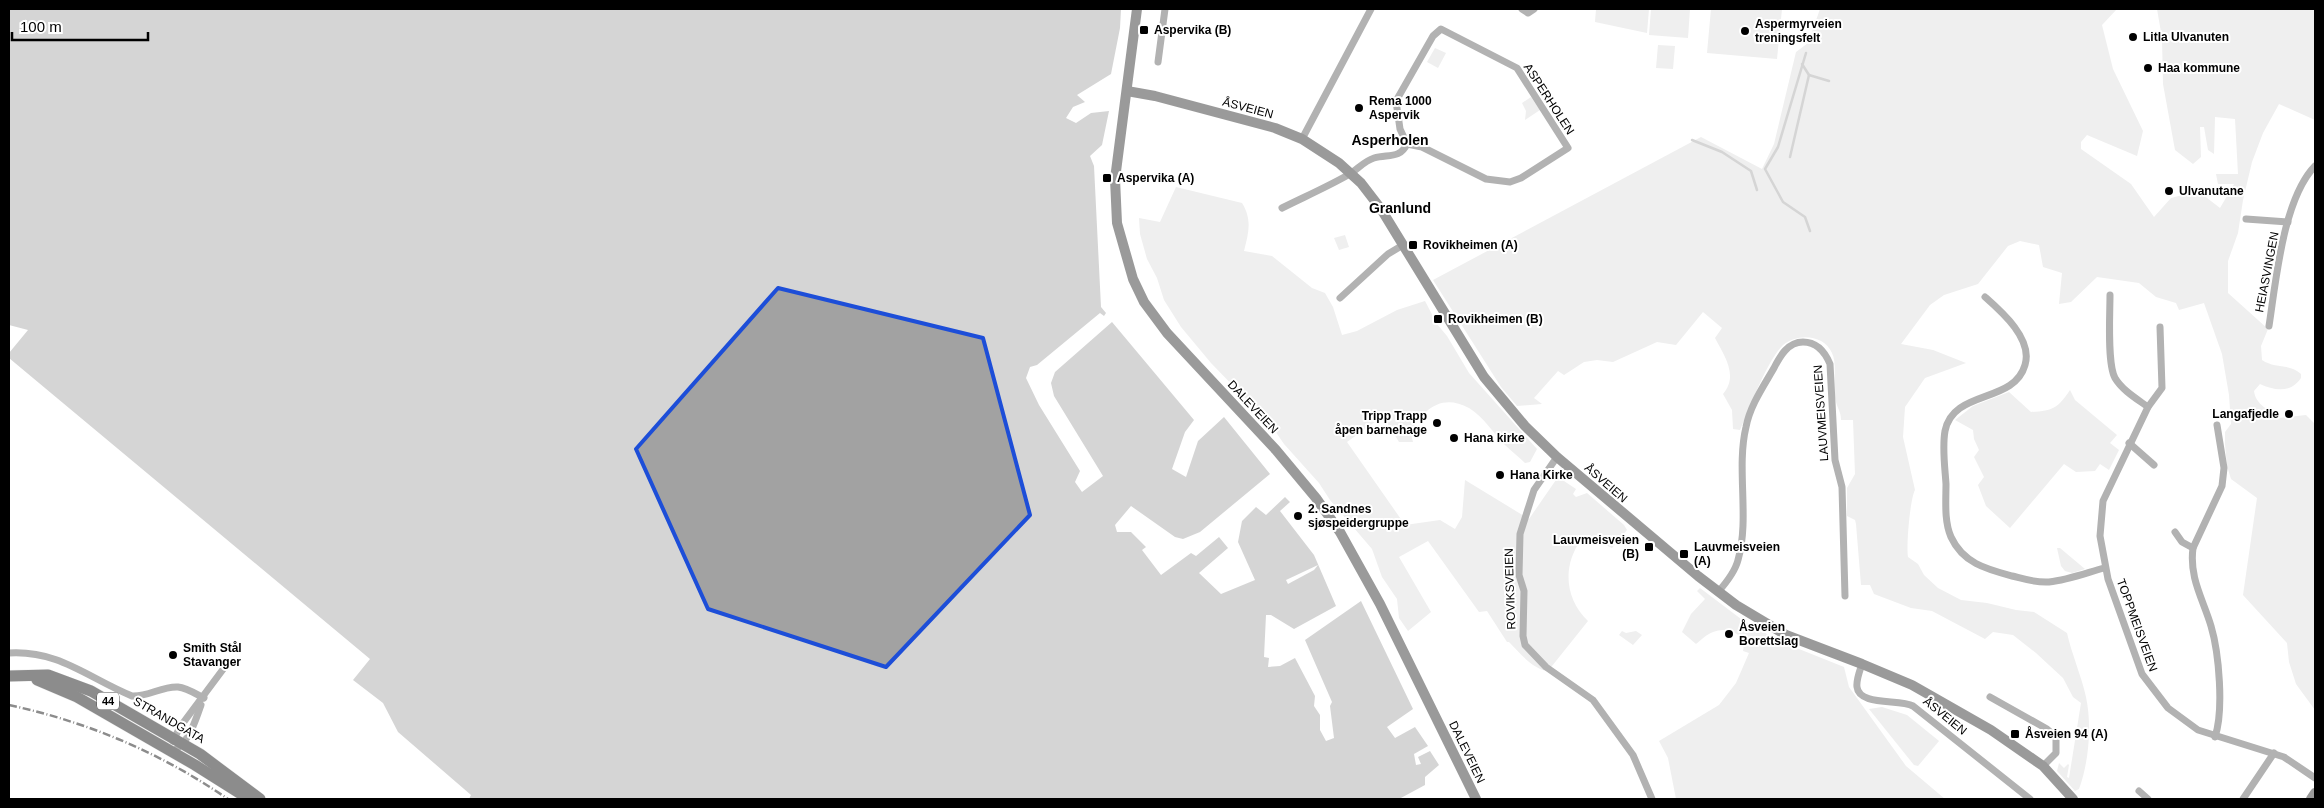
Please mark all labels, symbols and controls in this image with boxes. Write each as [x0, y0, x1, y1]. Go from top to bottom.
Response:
scale bar [12, 10, 149, 42]
place label: Aspermyrveien treningsfelt [1755, 17, 1842, 45]
text: 100 m [20, 18, 62, 35]
place label: Aspervika (B) [1154, 23, 1231, 37]
marker: Aspervika (B) [1138, 24, 1150, 36]
marker: Aspermyrveien treningsfelt [1739, 25, 1751, 37]
place label: Litla Ulvanuten [2143, 30, 2229, 44]
marker: Litla Ulvanuten [2127, 31, 2139, 43]
street label: ASPERHOLEN [1521, 61, 1577, 137]
place label: Haa kommune [2158, 61, 2240, 75]
marker: Haa kommune [2142, 62, 2154, 74]
street label: ÅSVEIEN [1221, 94, 1275, 121]
place label: Rema 1000 Aspervik [1369, 94, 1432, 122]
marker: Rema 1000 Aspervik [1353, 102, 1365, 114]
district label: Asperholen [1351, 132, 1429, 148]
place label: Aspervika (A) [1117, 171, 1194, 185]
marker: Aspervika (A) [1101, 172, 1113, 184]
place label: Ulvanutane [2179, 184, 2244, 198]
marker: Ulvanutane [2163, 185, 2175, 197]
district label: Granlund [1369, 200, 1431, 216]
street label: HEIASVINGEN [2252, 230, 2282, 314]
place label: Rovikheimen (A) [1423, 238, 1518, 252]
marker: Rovikheimen (A) [1407, 239, 1419, 251]
place label: Rovikheimen (B) [1448, 312, 1543, 326]
marker: Rovikheimen (B) [1432, 313, 1444, 325]
street label: LAUVMEISVEIEN [1811, 364, 1831, 462]
street label: DALEVEIEN [1225, 378, 1281, 436]
place label: Langafjedle [2212, 407, 2279, 421]
marker: Langafjedle [2283, 408, 2295, 420]
place label: Tripp Trapp åpen barnehage [1335, 409, 1427, 437]
marker: Tripp Trapp åpen barnehage [1431, 417, 1443, 429]
place label: Hana kirke [1464, 431, 1525, 445]
marker: Hana kirke [1448, 432, 1460, 444]
street label: ÅSVEIEN [1582, 460, 1631, 505]
place label: Hana Kirke [1510, 468, 1573, 482]
marker: Hana Kirke [1494, 469, 1506, 481]
place label: 2. Sandnes sjøspeidergruppe [1308, 502, 1409, 530]
marker: 2. Sandnes sjøspeidergruppe [1292, 510, 1304, 522]
place label: Lauvmeisveien (B) [1553, 533, 1639, 561]
place label: Lauvmeisveien (A) [1694, 540, 1780, 568]
marker: Lauvmeisveien (B) [1643, 541, 1655, 553]
street label: ROVIKSVEIEN [1502, 548, 1518, 630]
marker: Lauvmeisveien (A) [1678, 548, 1690, 560]
street label: TOPPMEISVEIEN [2114, 577, 2160, 673]
place label: Åsveien Borettslag [1739, 619, 1798, 648]
marker: Åsveien Borettslag [1723, 628, 1735, 640]
place label: Smith Stål Stavanger [183, 641, 242, 669]
marker: Smith Stål Stavanger [167, 649, 179, 661]
road number: 44 [97, 692, 119, 709]
street label: ÅSVEIEN [1920, 693, 1970, 738]
street label: STRANDGATA [131, 694, 207, 746]
street label: DALEVEIEN [1446, 719, 1488, 785]
place label: Åsveien 94 (A) [2025, 726, 2108, 741]
marker: Åsveien 94 (A) [2009, 728, 2021, 740]

